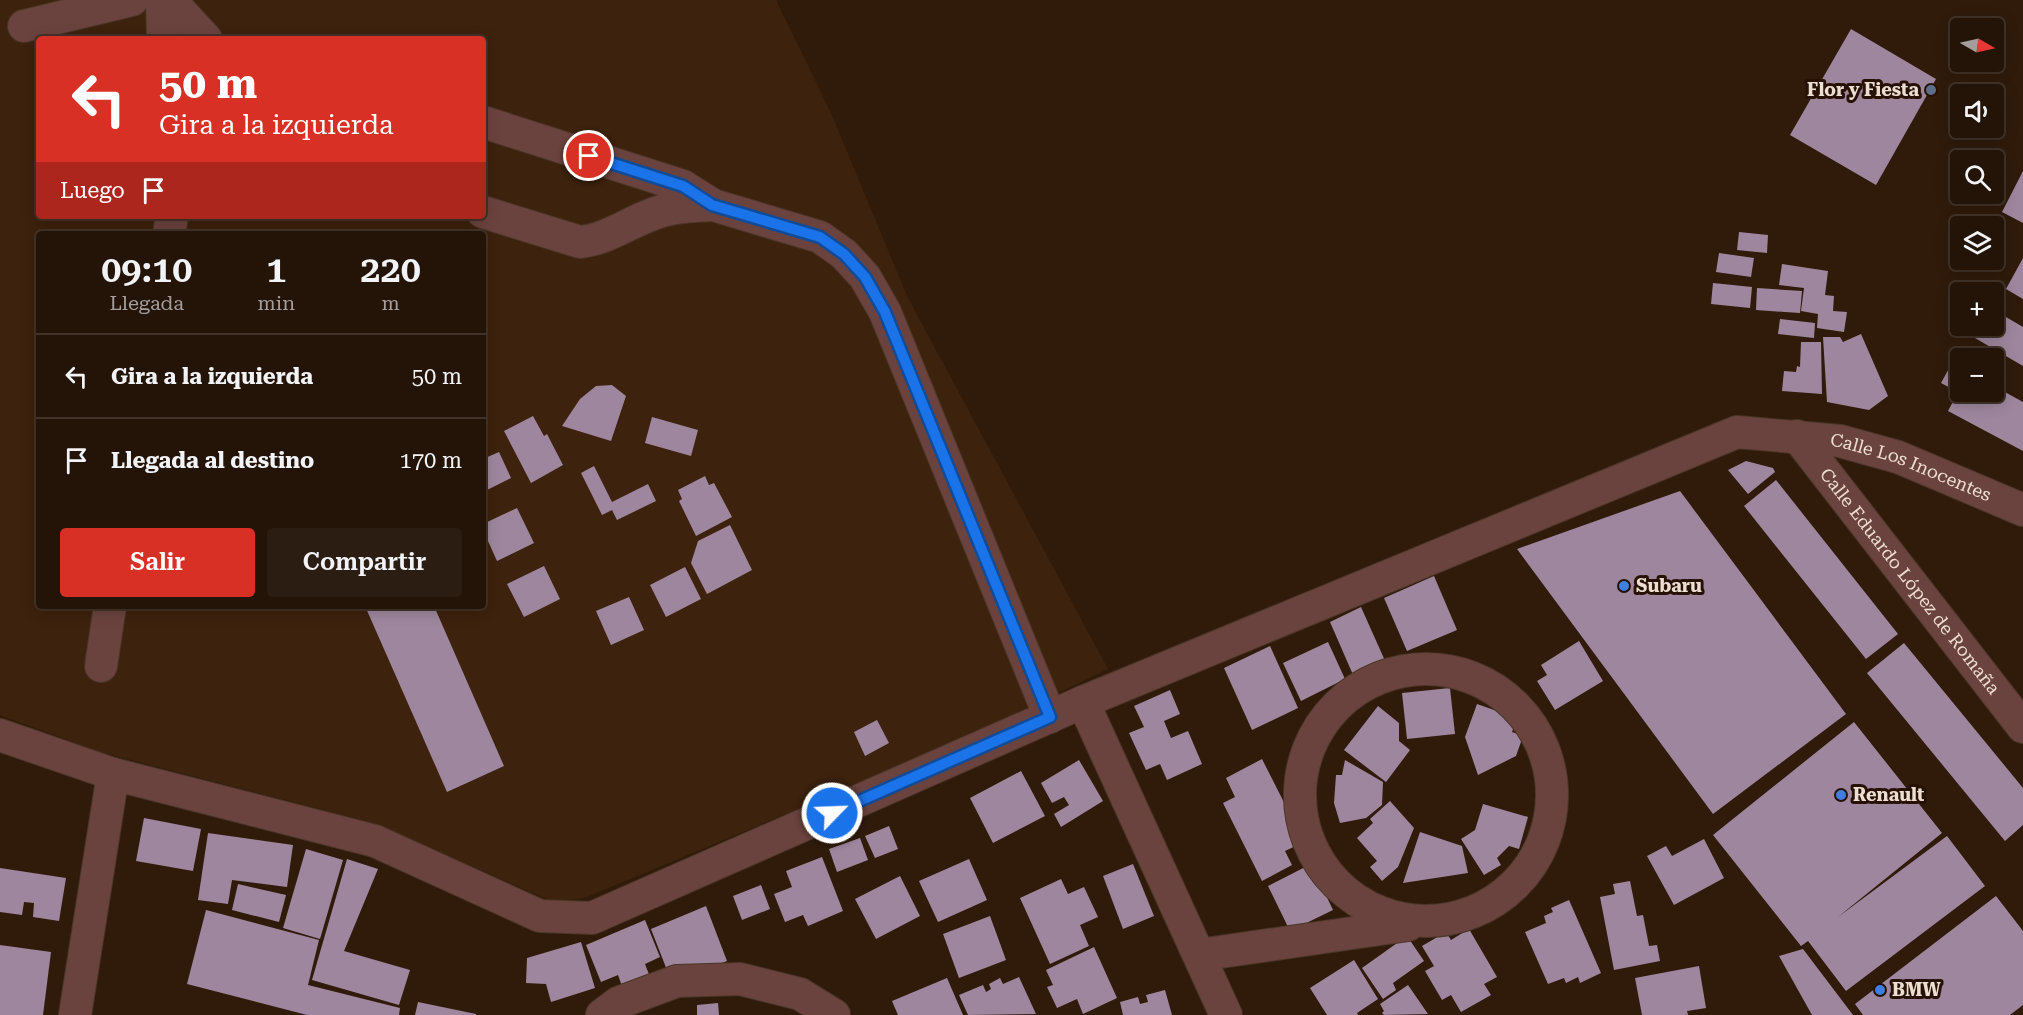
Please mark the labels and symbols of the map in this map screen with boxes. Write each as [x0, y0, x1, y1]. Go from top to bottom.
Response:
north arrow [1950, 18, 2004, 72]
place label: Flor y Fiesta [1807, 79, 1919, 100]
marker: Flor y Fiesta [1924, 83, 1938, 97]
pin [563, 130, 614, 181]
street label: Calle Los Inocentes [1830, 429, 1994, 505]
street label: Calle Eduardo López de Romaña [1816, 464, 2005, 698]
place label: Subaru [1636, 575, 1702, 596]
marker: Subaru [1617, 579, 1631, 593]
position arrow [800, 781, 864, 845]
place label: Renault [1853, 784, 1924, 805]
marker: Renault [1834, 788, 1848, 802]
place label: BMW [1892, 979, 1941, 1000]
marker: BMW [1873, 983, 1887, 997]

